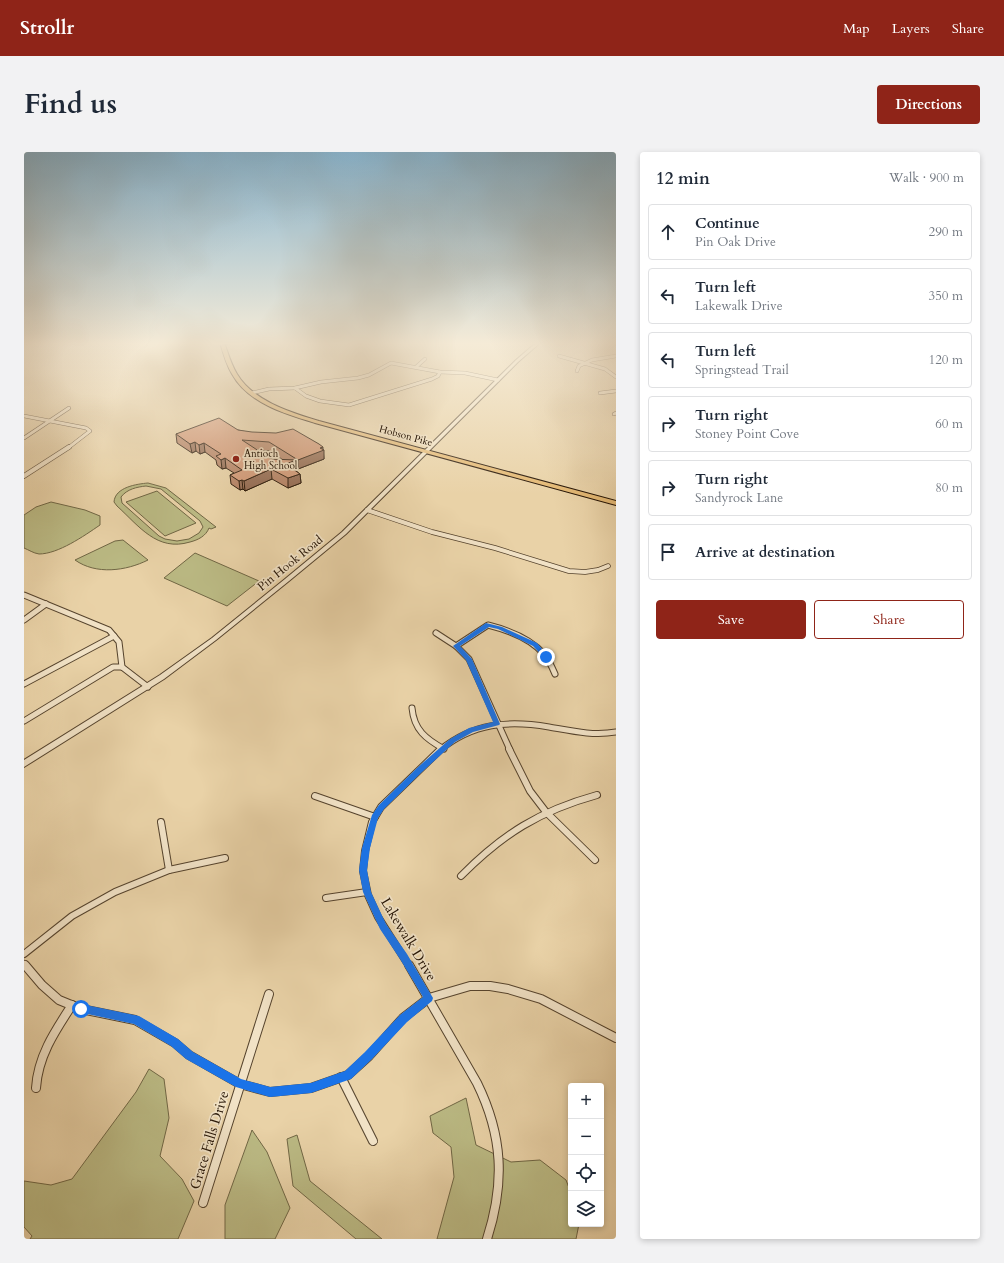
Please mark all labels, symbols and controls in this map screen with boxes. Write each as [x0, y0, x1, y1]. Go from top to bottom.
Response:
text: Strollr [20, 15, 74, 41]
text: Map [843, 19, 870, 38]
text: Layers [892, 19, 930, 38]
text: Share [952, 19, 984, 38]
text: Find us [24, 85, 117, 123]
button: Directions [877, 85, 980, 124]
text: 12 min [656, 167, 710, 190]
text: Walk · 900 m [889, 169, 964, 187]
text: Continue [695, 213, 760, 233]
icon: ahead [657, 221, 679, 243]
text: 290 m [929, 223, 963, 241]
text: Pin Oak Drive [695, 233, 776, 251]
text: Turn left [695, 277, 756, 297]
icon: left [657, 285, 679, 307]
text: 350 m [929, 287, 963, 305]
text: Lakewalk Drive [695, 297, 783, 315]
text: Turn left [695, 341, 756, 361]
icon: left [657, 349, 679, 371]
text: 120 m [929, 351, 963, 369]
text: Springstead Trail [695, 361, 789, 379]
text: Turn right [695, 405, 768, 425]
icon: right [657, 413, 679, 435]
text: 60 m [935, 415, 963, 433]
street label: Hobson Pike [377, 422, 434, 450]
text: Stoney Point Cove [695, 425, 799, 443]
place label: Antioch High School [244, 447, 298, 473]
marker: Antioch High School [231, 454, 241, 464]
text: Turn right [695, 469, 768, 489]
icon: right [657, 477, 679, 499]
text: 80 m [935, 479, 963, 497]
text: Sandyrock Lane [695, 489, 783, 507]
street label: Pin Hook Road [254, 531, 326, 594]
icon: arrive [657, 541, 679, 563]
text: Arrive at destination [695, 542, 835, 562]
button: Save [656, 600, 806, 639]
button: Share [814, 600, 964, 639]
route end [537, 648, 555, 666]
street label: Lakewalk Drive [376, 894, 441, 985]
route start [72, 1000, 90, 1018]
map controls [568, 1083, 604, 1227]
button: + [568, 1083, 604, 1119]
street label: Grace Falls Drive [185, 1088, 234, 1192]
button: − [568, 1119, 604, 1155]
button: locate [568, 1155, 604, 1191]
button: layers [568, 1191, 604, 1227]

